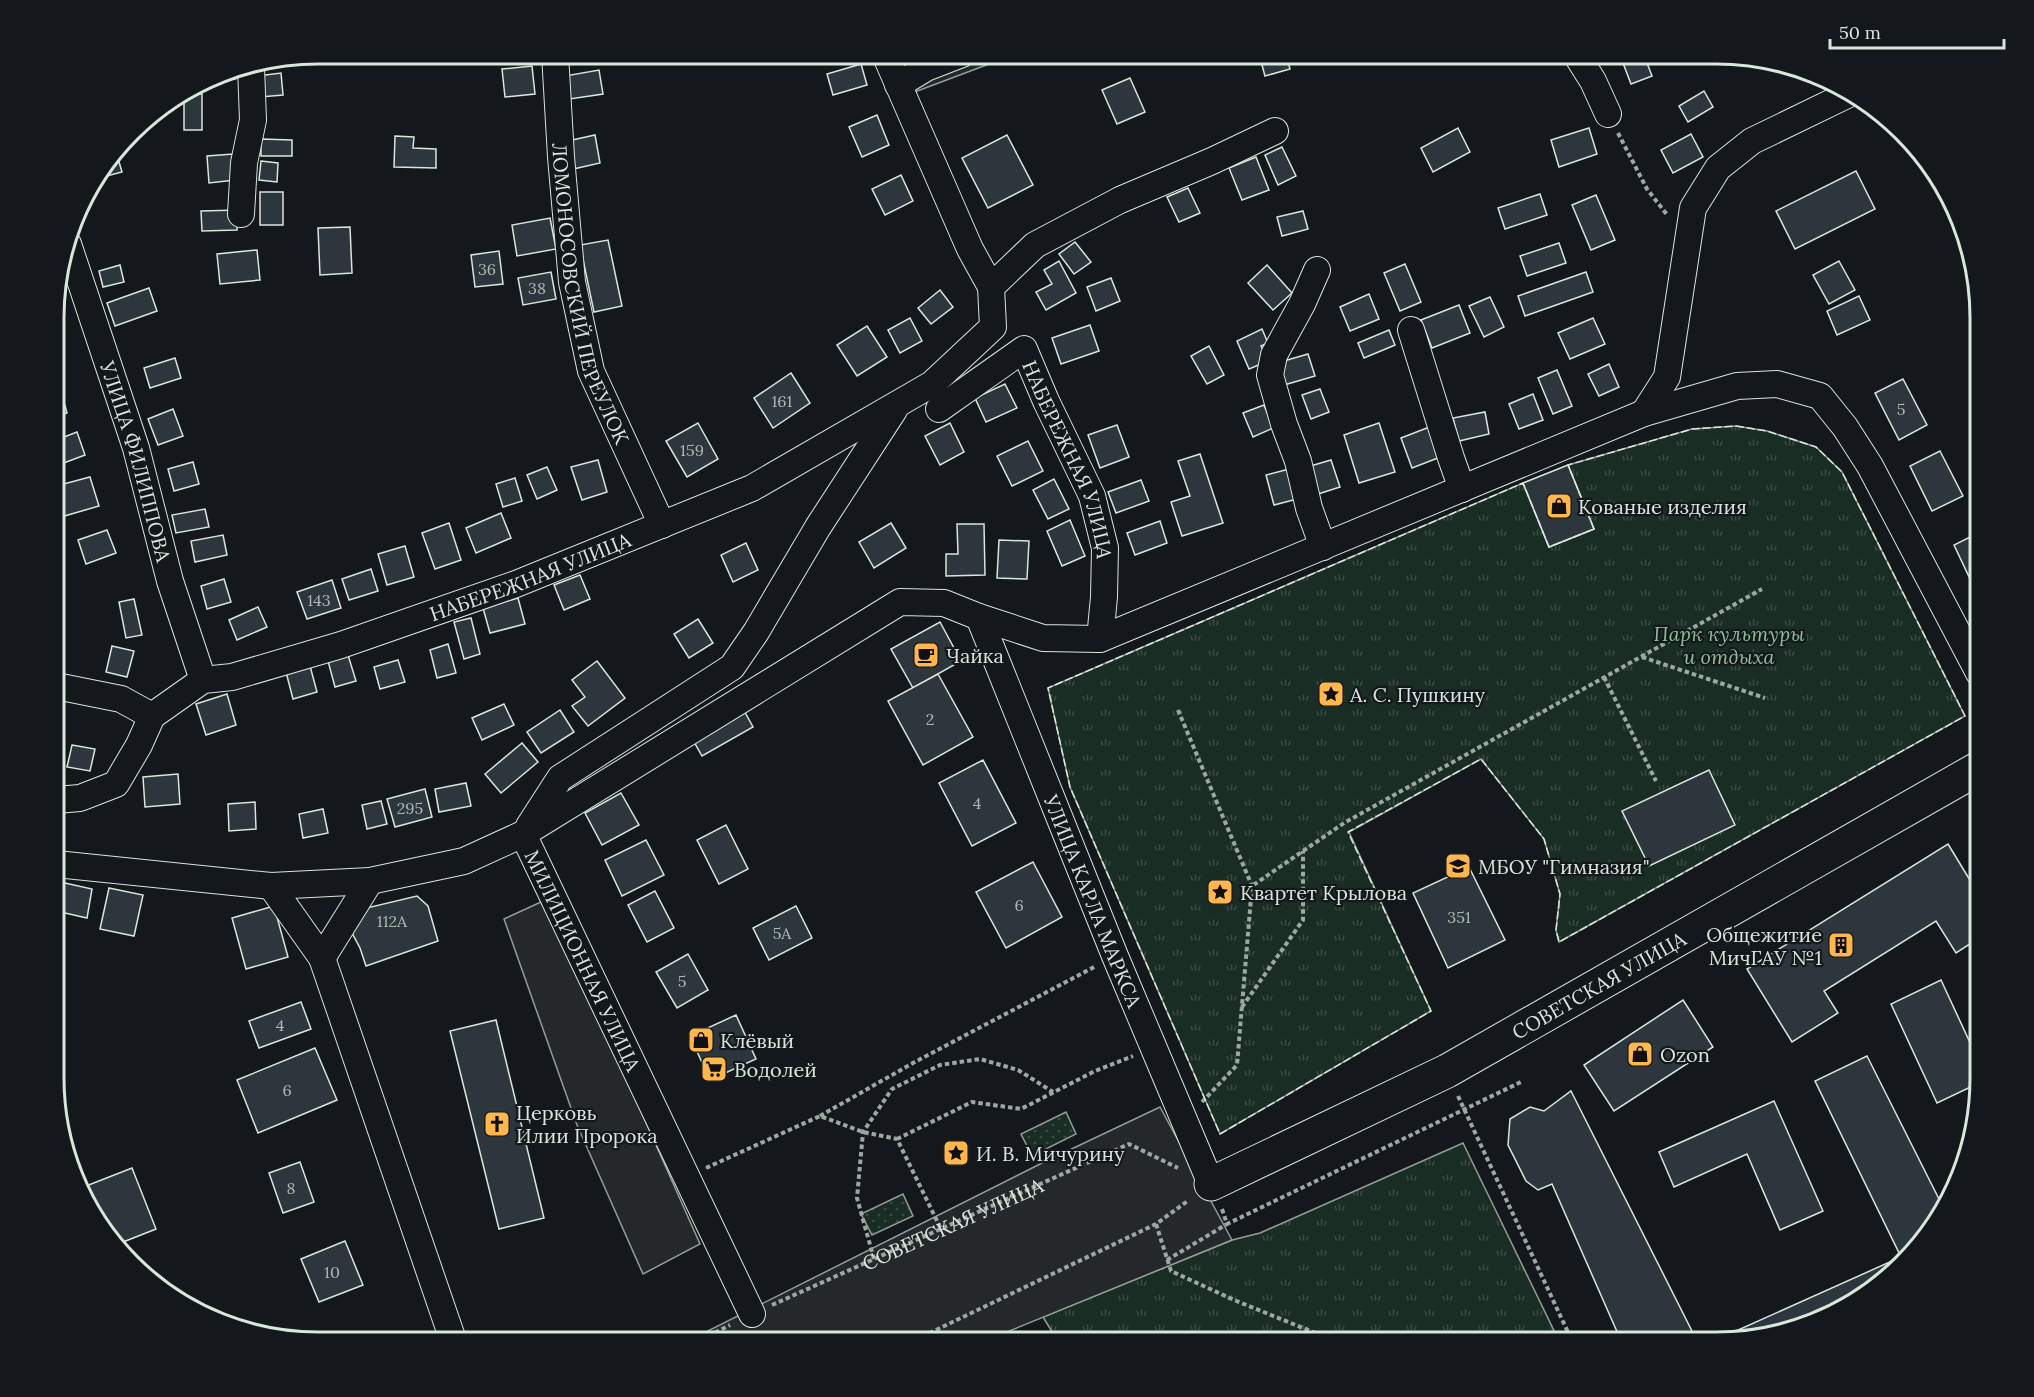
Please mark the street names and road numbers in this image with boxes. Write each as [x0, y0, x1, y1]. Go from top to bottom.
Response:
street label: ЛОМОНОСОВСКИЙ ПЕРЕУЛОК [548, 142, 636, 448]
street label: НАБЕРЕЖНАЯ УЛИЦА [1018, 356, 1118, 560]
street label: УЛИЦА ФИЛИППОВА [95, 357, 177, 565]
street label: НАБЕРЕЖНАЯ УЛИЦА [426, 526, 635, 626]
street label: УЛИЦА КАРЛА МАРКСА [1039, 790, 1148, 1011]
street label: МИЛИЦИОННАЯ УЛИЦА [520, 846, 647, 1076]
street label: СОВЕТСКАЯ УЛИЦА [1507, 925, 1690, 1044]
street label: СОВЕТСКАЯ УЛИЦА [858, 1172, 1047, 1275]

